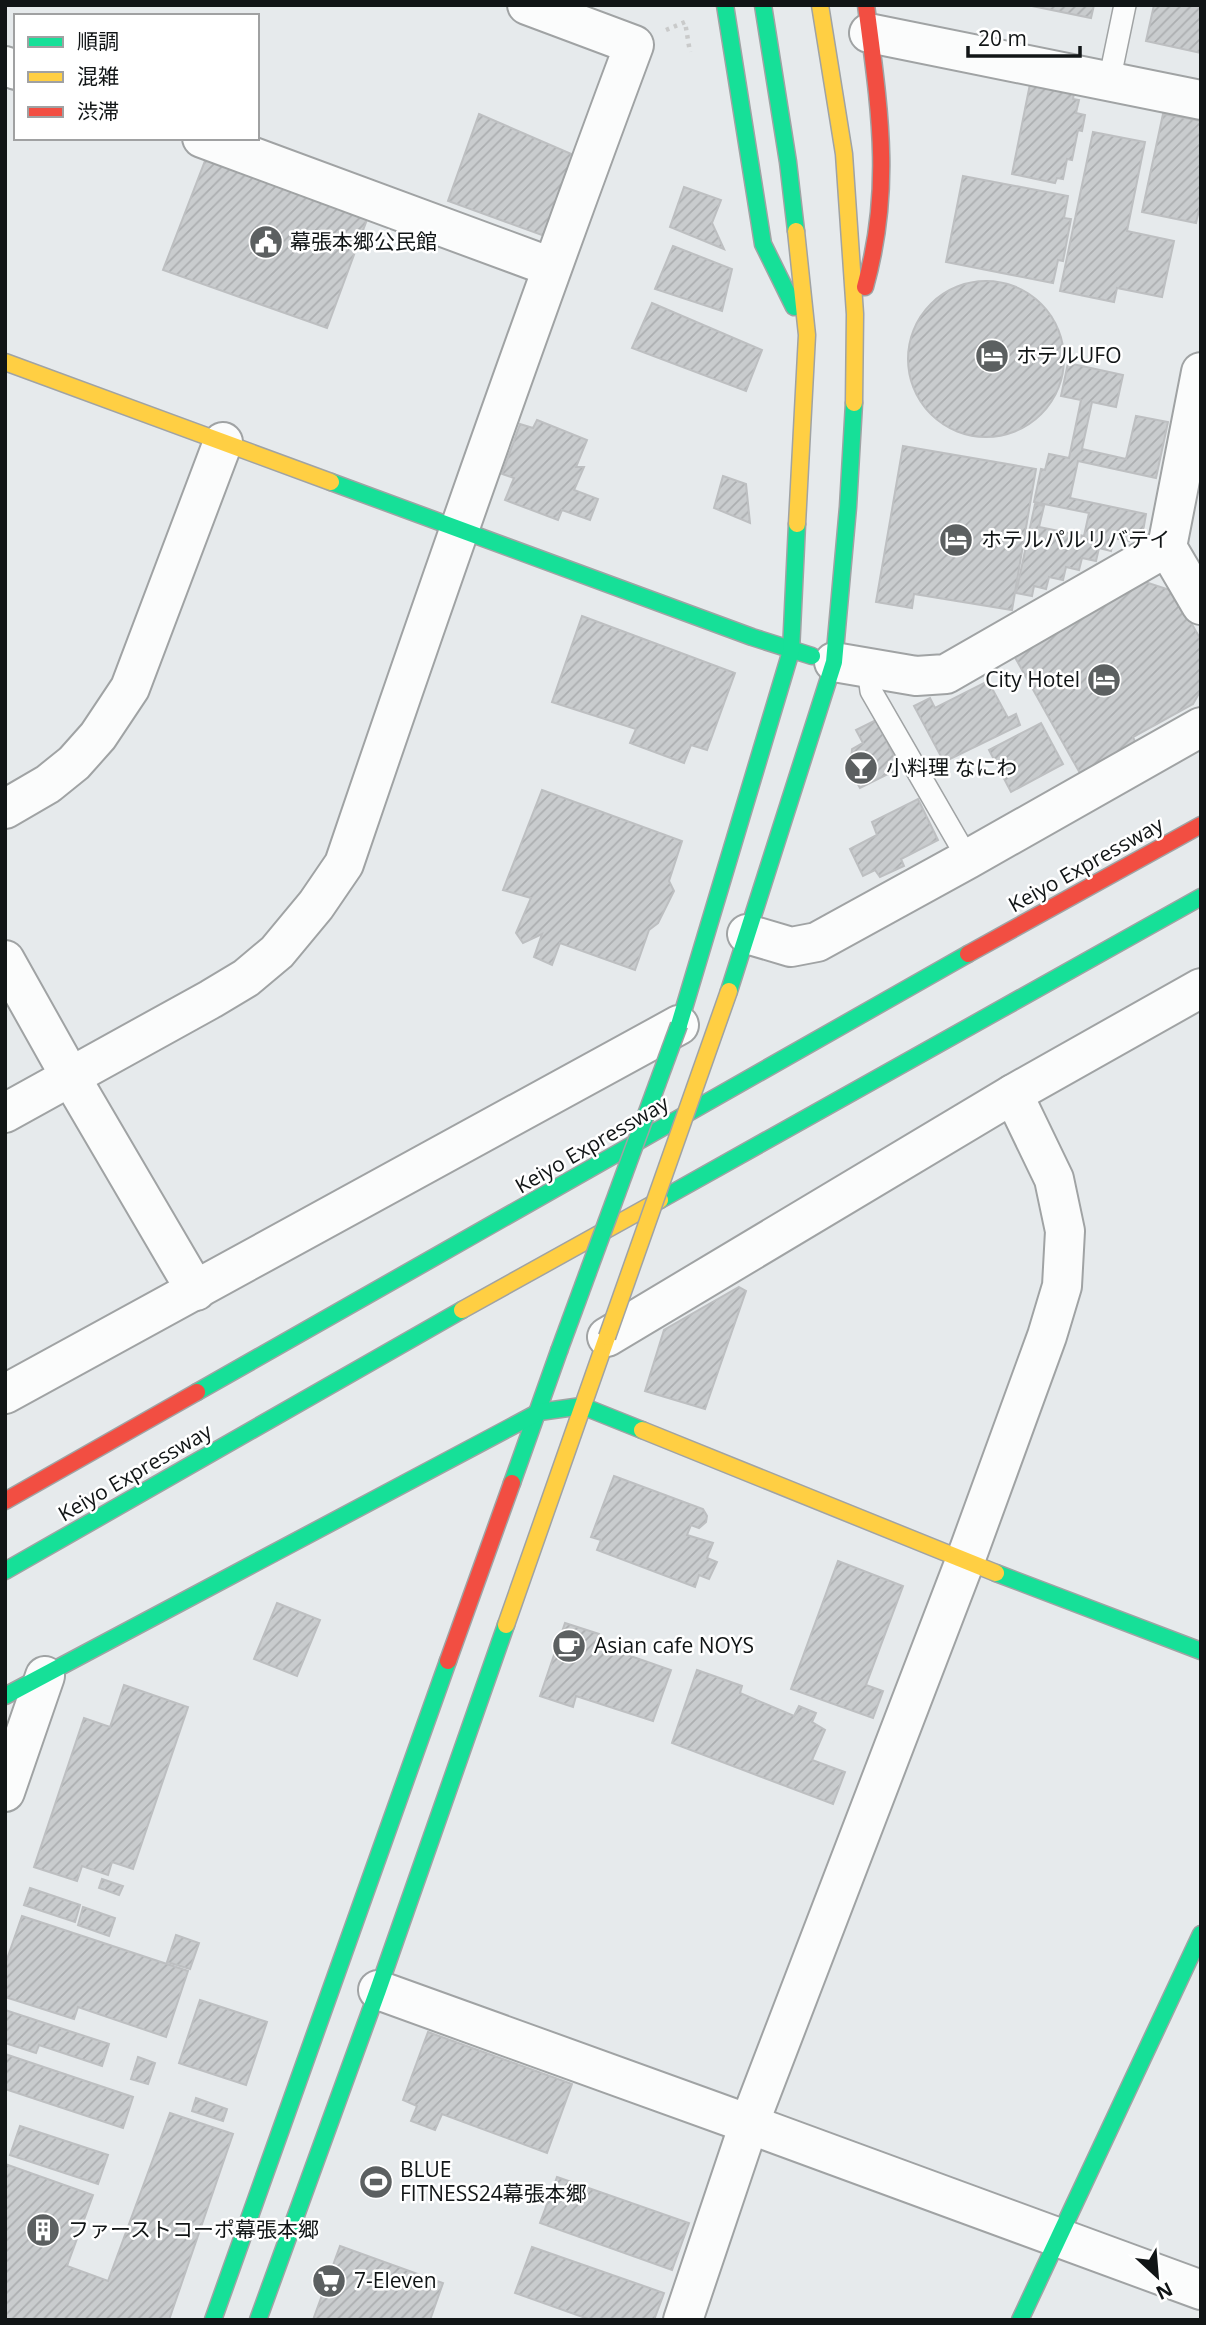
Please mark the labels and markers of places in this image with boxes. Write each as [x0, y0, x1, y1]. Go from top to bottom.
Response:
public building icon: 幕張本郷公民館 [247, 223, 285, 261]
place label: 幕張本郷公民館 [290, 227, 437, 255]
hotel icon: ホテルUFO [973, 337, 1011, 375]
place label: ホテルUFO [1016, 341, 1121, 369]
hotel icon: ホテルパルリバテイ [937, 521, 975, 559]
place label: ホテルパルリバテイ [981, 525, 1170, 553]
hotel icon: City Hotel [1085, 661, 1123, 699]
place label: City Hotel [985, 665, 1080, 693]
bar icon: 小料理 なにわ [842, 749, 880, 787]
place label: 小料理 なにわ [886, 753, 1017, 781]
cafe icon: Asian cafe NOYS [550, 1627, 588, 1665]
place label: Asian cafe NOYS [594, 1631, 754, 1659]
place label: BLUE FITNESS24幕張本郷 [400, 2155, 587, 2207]
sports icon: BLUE FITNESS24幕張本郷 [357, 2163, 395, 2201]
building icon: ファーストコーポ幕張本郷 [24, 2211, 62, 2249]
place label: ファーストコーポ幕張本郷 [68, 2215, 319, 2243]
supermarket icon: 7-Eleven [310, 2262, 348, 2300]
place label: 7-Eleven [354, 2266, 437, 2294]

